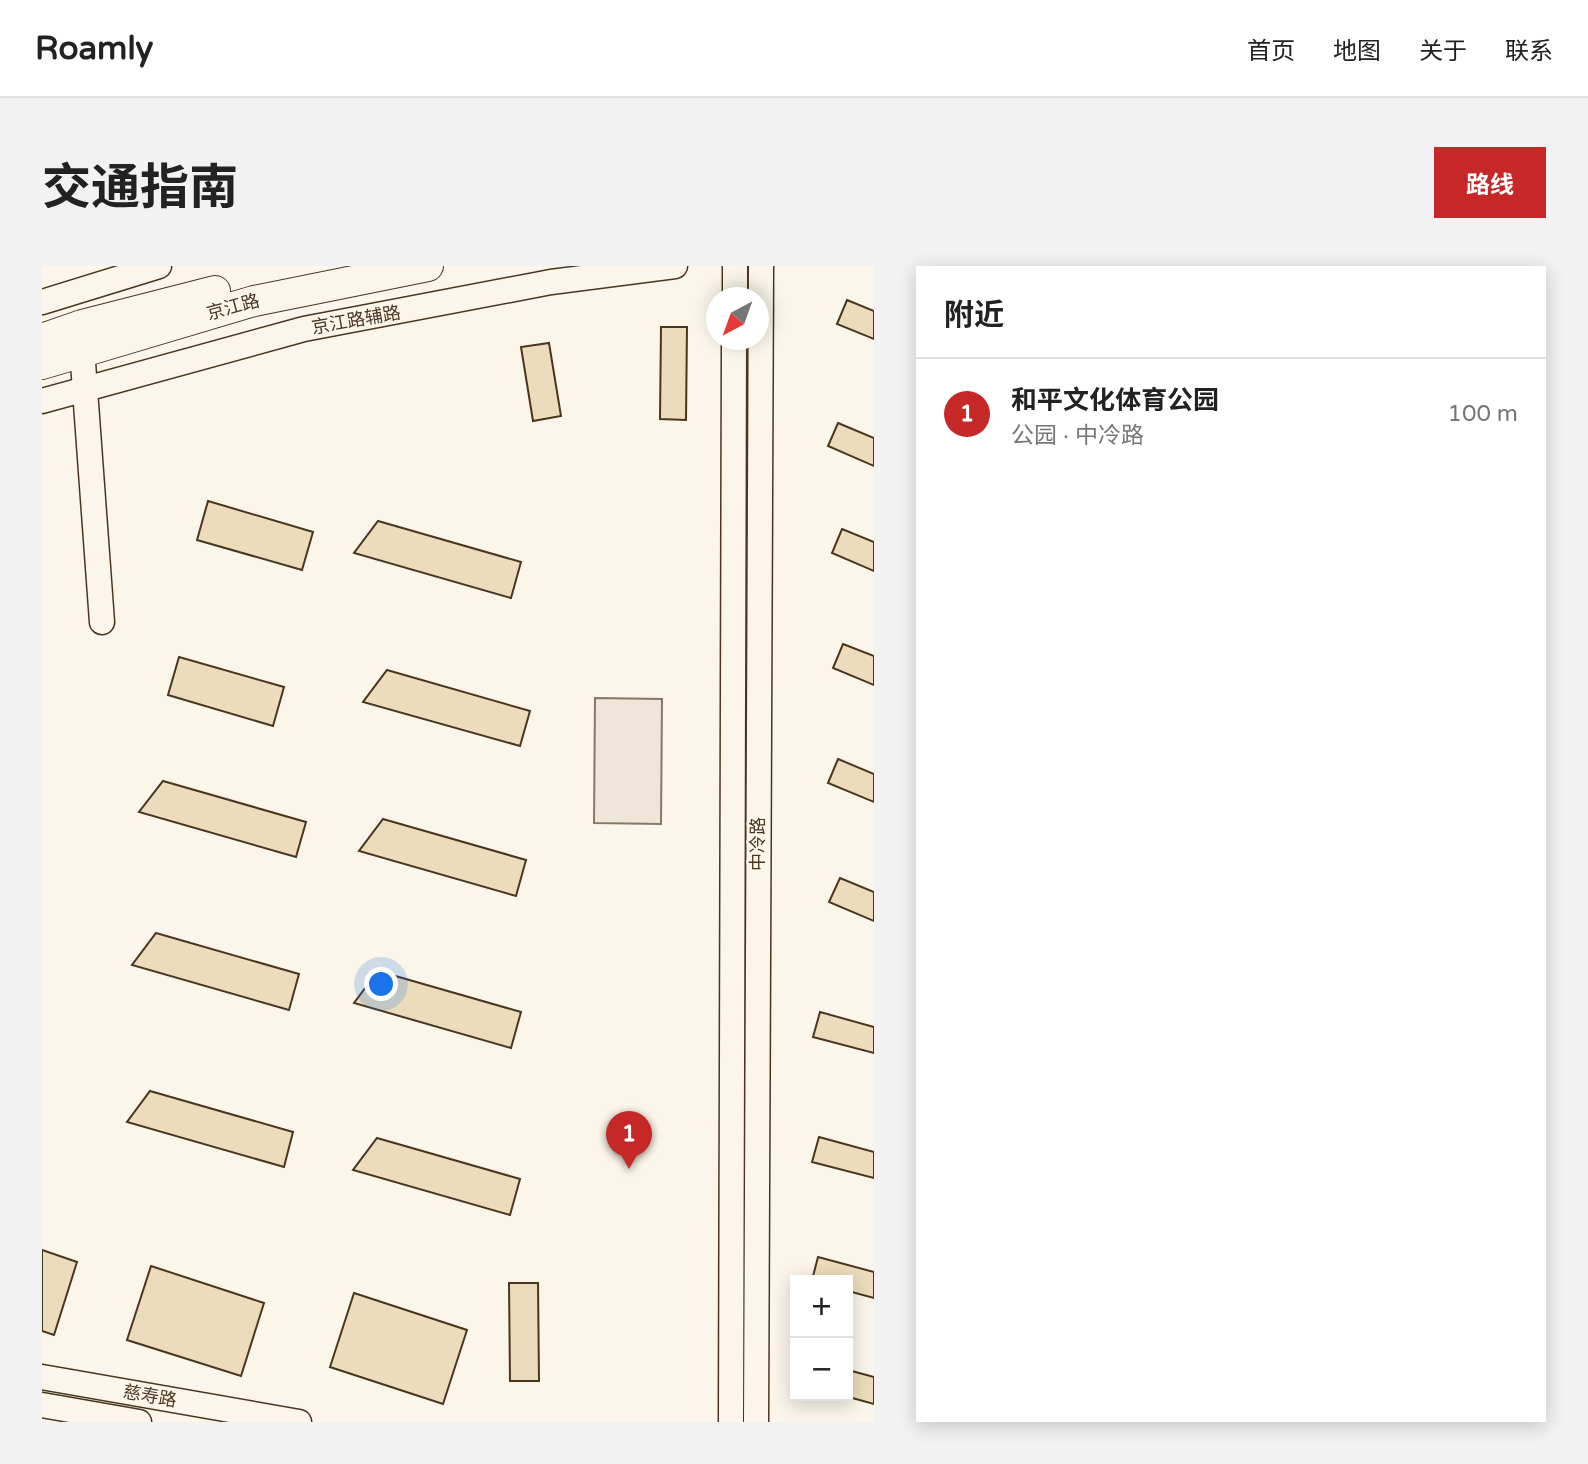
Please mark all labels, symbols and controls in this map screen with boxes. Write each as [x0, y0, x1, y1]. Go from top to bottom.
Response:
text: Roamly [35, 29, 153, 68]
text: 首页 [1247, 37, 1295, 66]
text: 地图 [1333, 37, 1381, 66]
text: 关于 [1419, 37, 1467, 66]
text: 联系 [1505, 37, 1553, 66]
button: 路线 [1434, 147, 1546, 218]
text: 交通指南 [42, 159, 238, 218]
north arrow [706, 287, 769, 350]
street label: 京江路 [204, 289, 262, 325]
text: 附近 [944, 297, 1004, 334]
street label: 京江路辅路 [310, 301, 402, 339]
text: 和平文化体育公园 [1011, 385, 1219, 416]
text: 1 [960, 400, 974, 428]
text: 100 m [1448, 400, 1518, 428]
text: 公园 · 中冷路 [1011, 422, 1144, 450]
street label: 中冷路 [747, 817, 769, 871]
your location [364, 967, 398, 1001]
pin: 1 [606, 1111, 652, 1169]
map controls [790, 1275, 853, 1401]
button: + [790, 1275, 853, 1338]
button: − [790, 1338, 853, 1401]
street label: 慈寿路 [122, 1380, 178, 1412]

